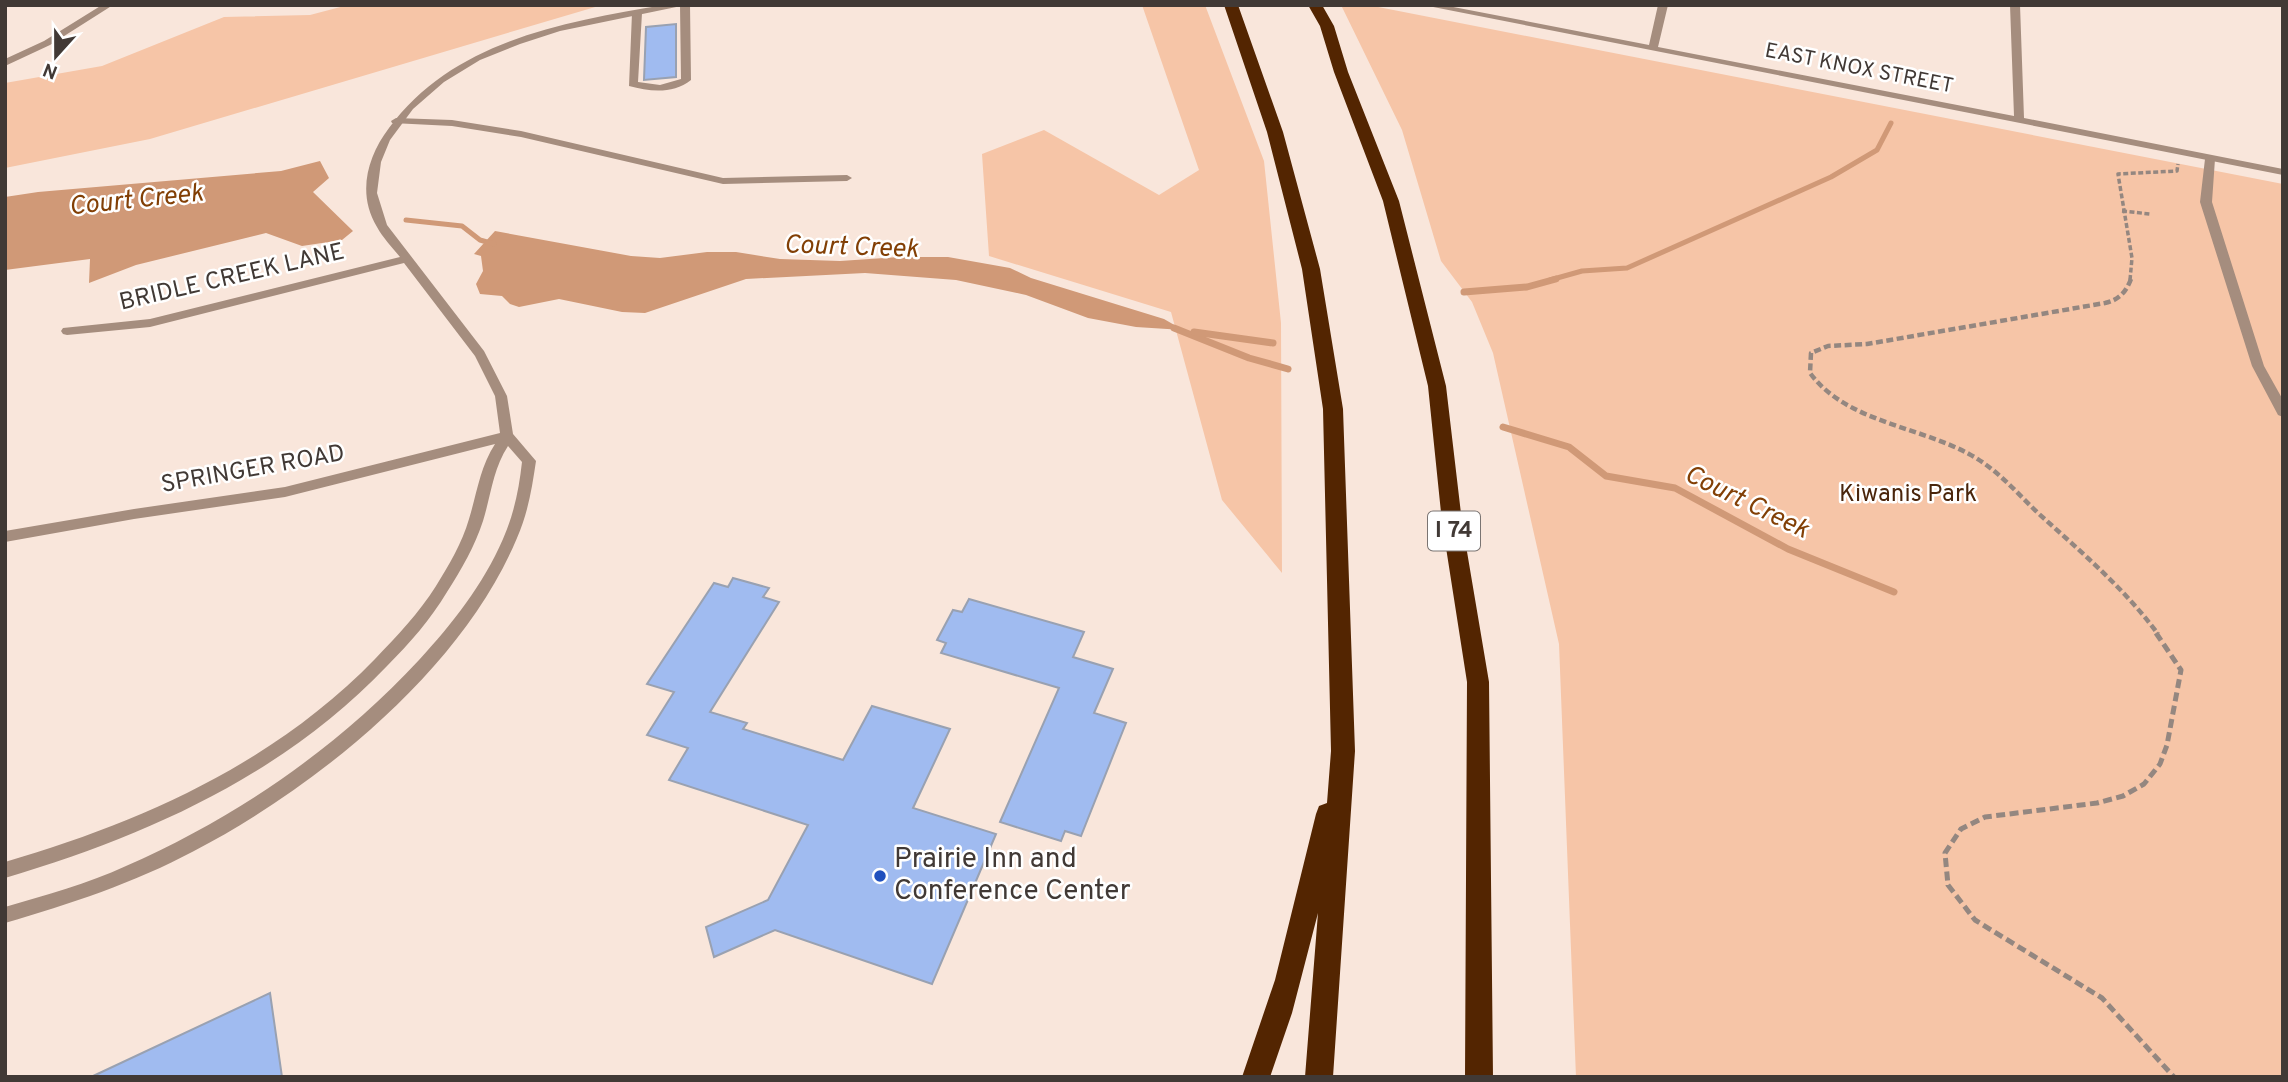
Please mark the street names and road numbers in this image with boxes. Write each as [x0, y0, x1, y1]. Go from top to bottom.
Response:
street label: EAST KNOX STREET [1762, 37, 1956, 101]
street label: BRIDLE CREEK LANE [117, 238, 347, 318]
street label: SPRINGER ROAD [159, 439, 347, 501]
road number: I 74 [1428, 512, 1480, 551]

